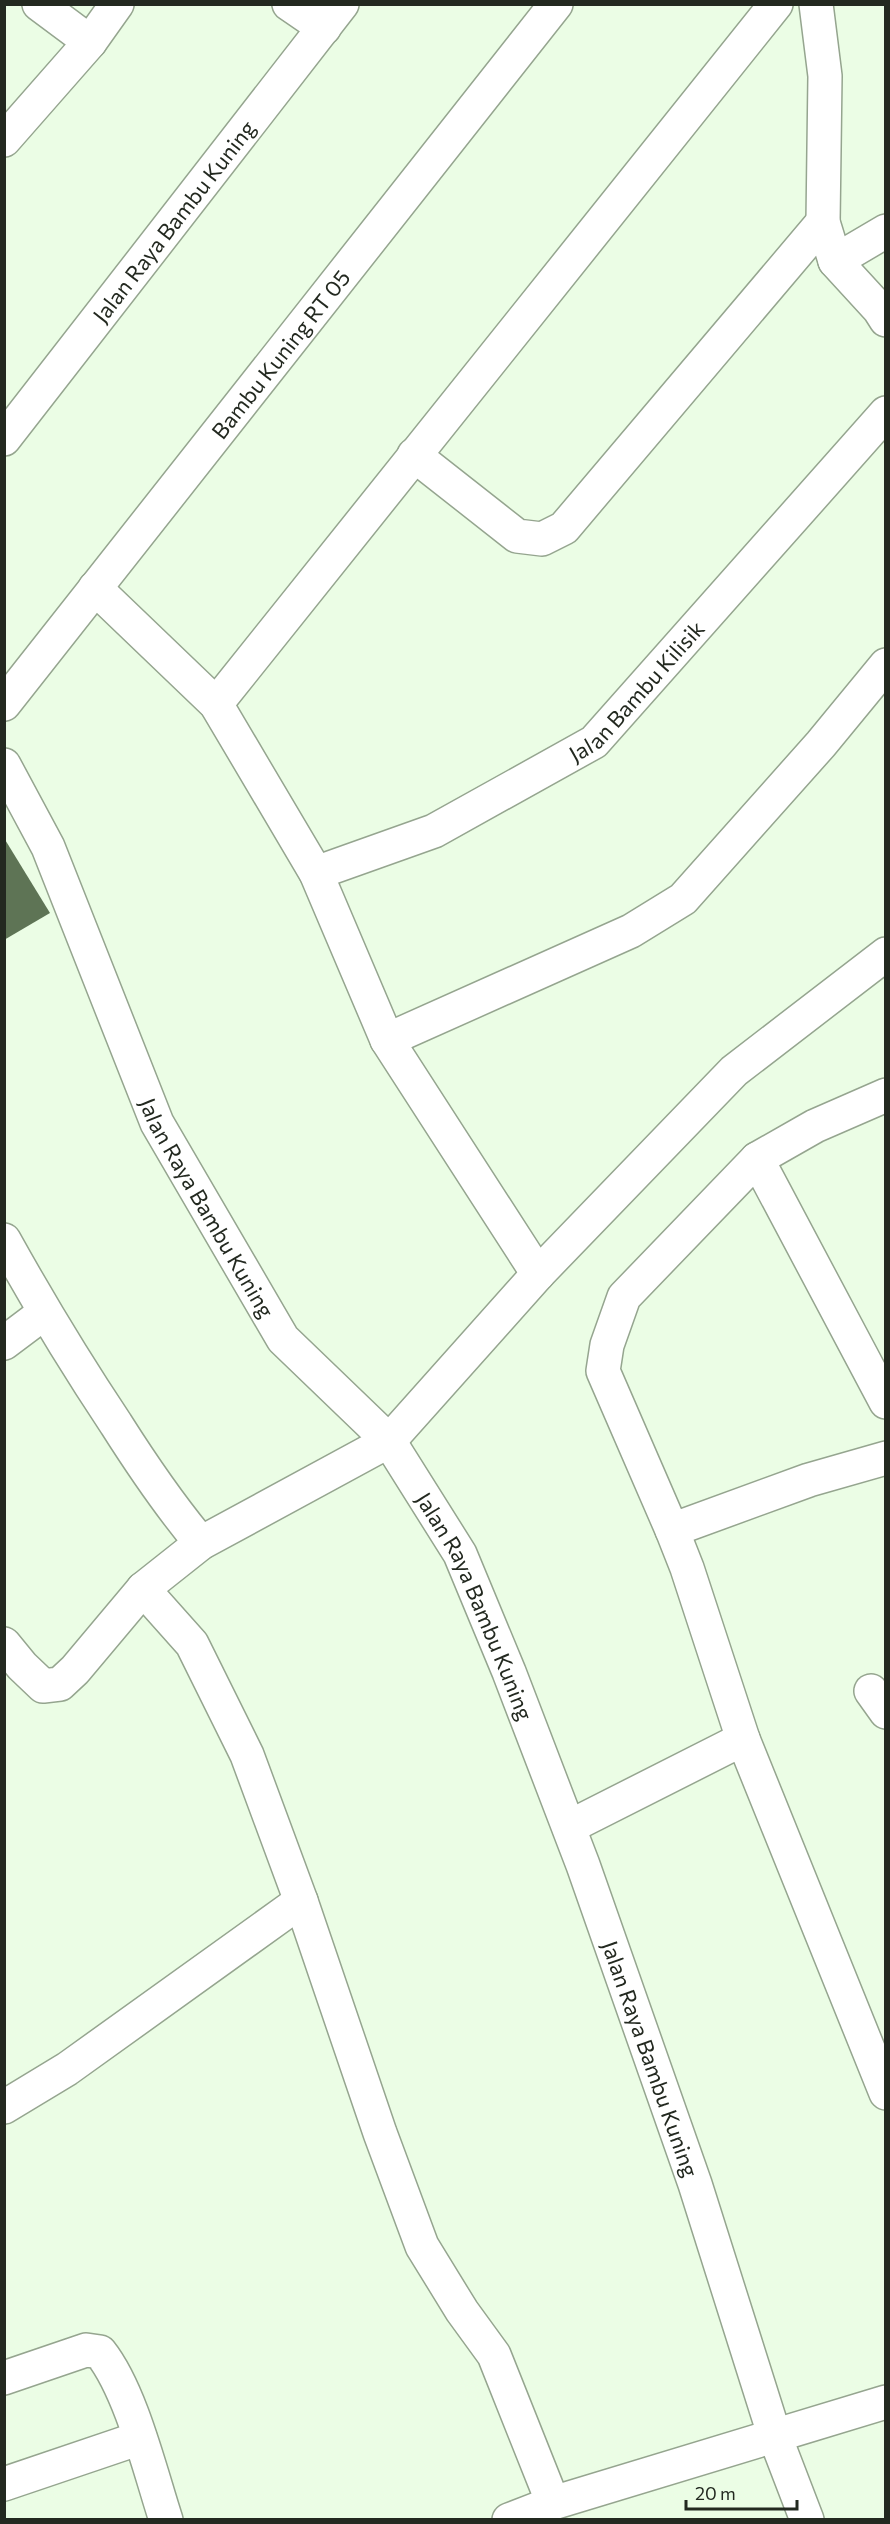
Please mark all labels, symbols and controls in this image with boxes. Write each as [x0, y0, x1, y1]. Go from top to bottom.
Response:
street label: Jalan Raya Bambu Kuning [86, 115, 260, 328]
street label: Bambu Kuning RT 05 [205, 264, 355, 444]
street label: Jalan Bambu Kilisik [564, 614, 709, 767]
street label: Jalan Raya Bambu Kuning [135, 1094, 281, 1322]
street label: Jalan Raya Bambu Kuning [411, 1487, 540, 1724]
street label: Jalan Raya Bambu Kuning [597, 1937, 705, 2180]
scale bar [686, 2473, 797, 2511]
text: 20 m [695, 2482, 736, 2504]

